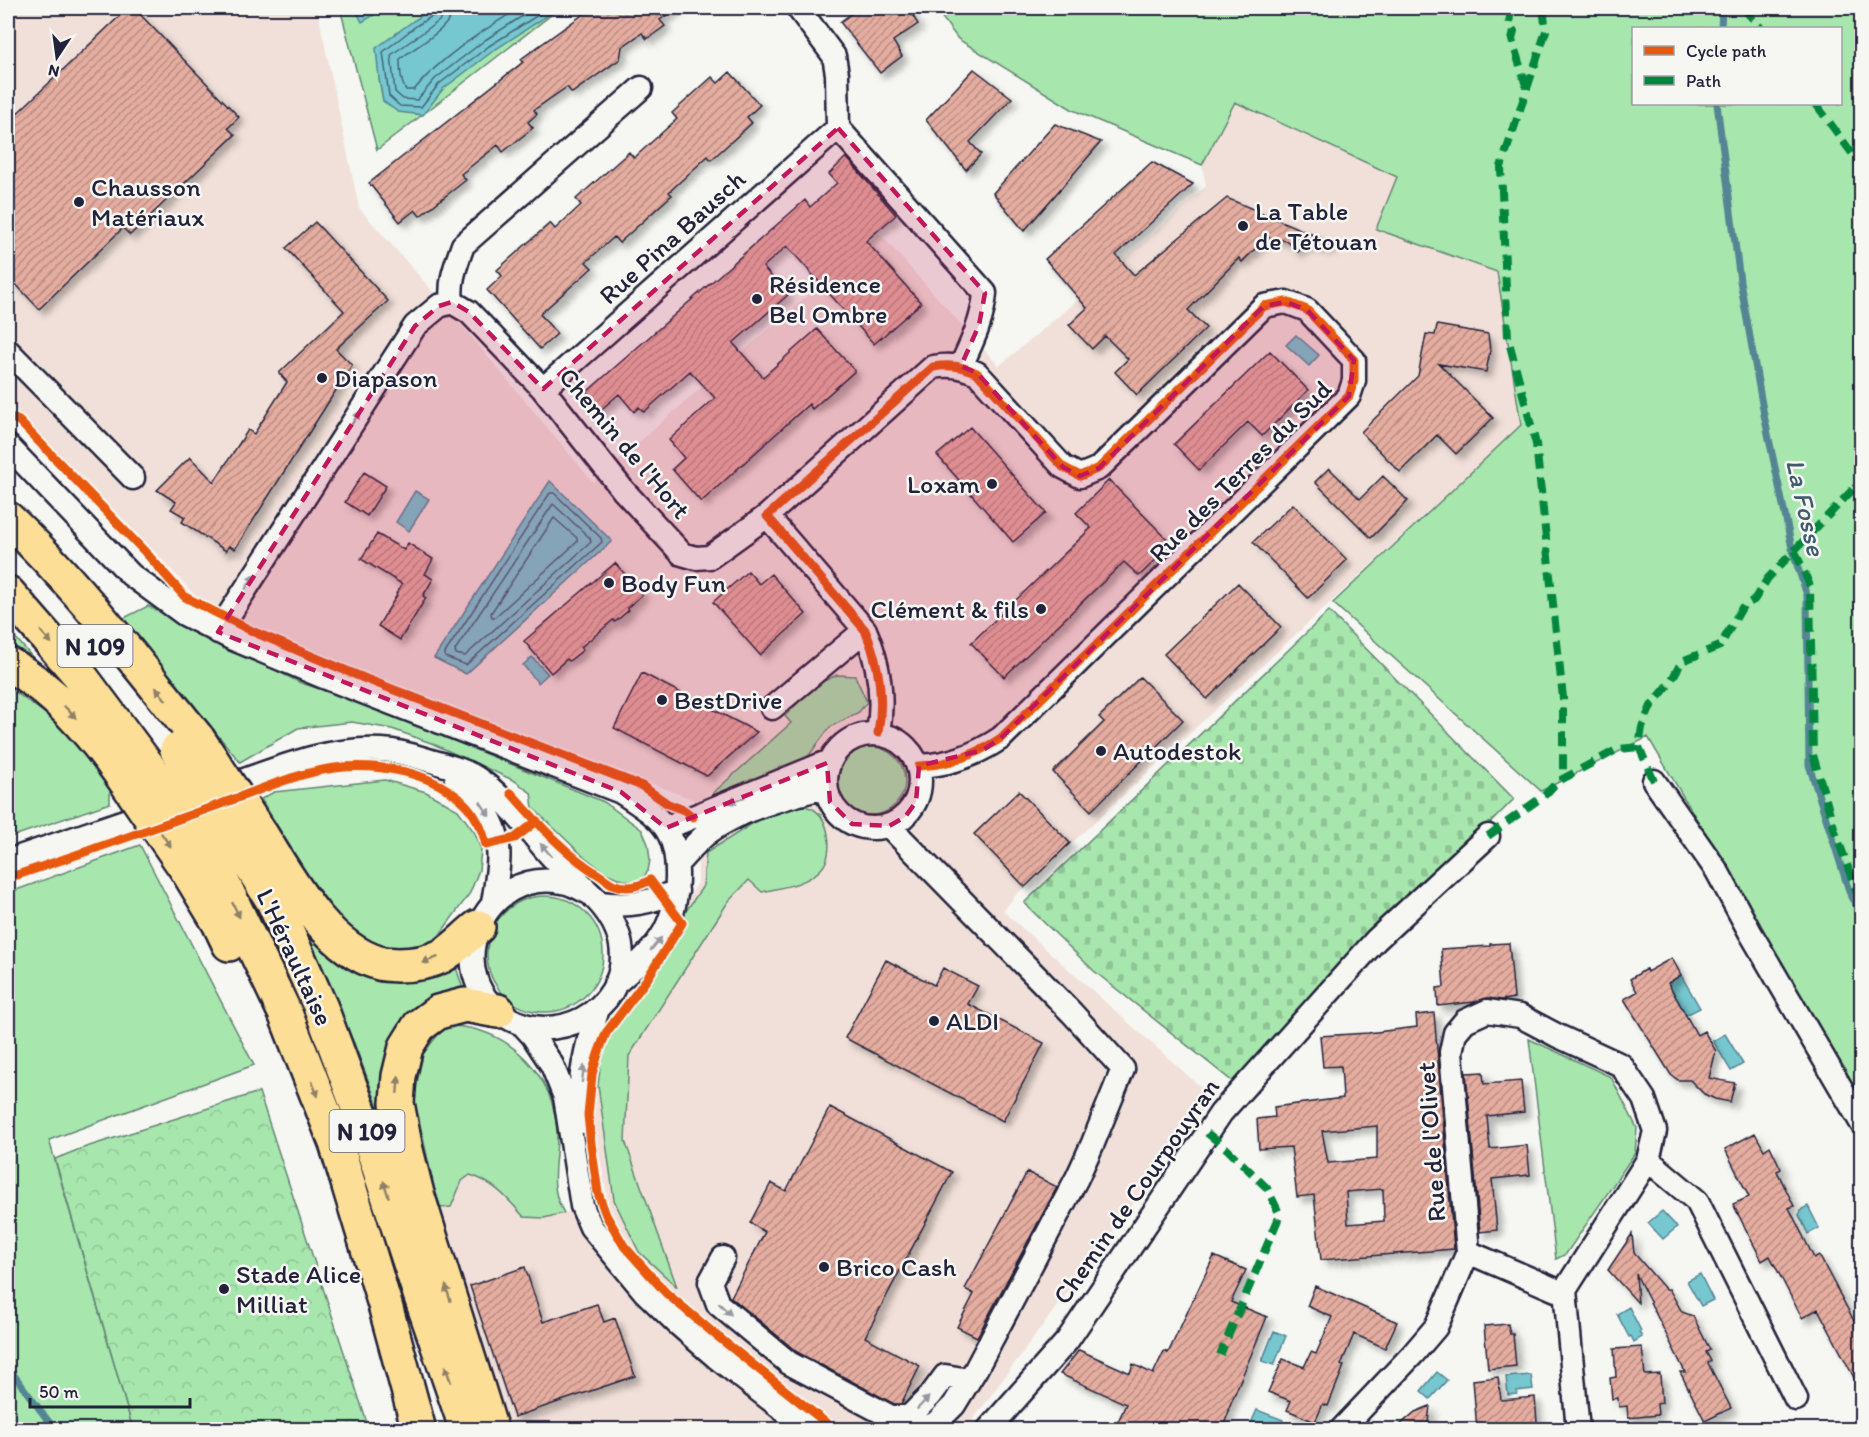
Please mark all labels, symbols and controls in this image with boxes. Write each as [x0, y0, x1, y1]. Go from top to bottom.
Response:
north arrow [27, 27, 87, 87]
legend [1632, 27, 1842, 105]
text: Cycle path [1686, 40, 1767, 62]
text: N [46, 61, 61, 82]
text: Path [1686, 70, 1721, 92]
street label: Rue Pina Bausch [592, 163, 752, 311]
place label: Chausson Matériaux [91, 171, 204, 233]
marker: Chausson Matériaux [72, 195, 86, 209]
place label: La Table de Tétouan [1255, 195, 1378, 257]
marker: La Table de Tétouan [1236, 219, 1250, 233]
place label: Résidence Bel Ombre [769, 268, 888, 330]
marker: Résidence Bel Ombre [750, 292, 764, 306]
street label: Chemin de l'Hort [552, 361, 698, 525]
place label: Diapason [334, 362, 438, 394]
marker: Diapason [315, 371, 329, 385]
street label: Rue des Terres du Sud [1142, 373, 1338, 569]
one-way arrow [350, 410, 361, 427]
water label: La Fosse [1779, 455, 1833, 560]
place label: Loxam [907, 468, 980, 500]
marker: Loxam [985, 477, 999, 491]
place label: Body Fun [621, 567, 726, 599]
one-way arrow [244, 574, 255, 591]
marker: Body Fun [602, 576, 616, 590]
place label: Clément & fils [871, 593, 1029, 625]
marker: Clément & fils [1034, 602, 1048, 616]
road number: N 109 [58, 625, 132, 667]
one-way arrow [39, 629, 52, 644]
place label: BestDrive [674, 684, 783, 716]
one-way arrow [156, 686, 168, 701]
marker: BestDrive [655, 693, 669, 707]
one-way arrow [63, 705, 77, 720]
place label: Autodestok [1113, 735, 1241, 767]
marker: Autodestok [1094, 744, 1108, 758]
one-way arrow [728, 796, 746, 805]
one-way arrow [479, 801, 491, 817]
one-way arrow [160, 832, 172, 848]
one-way arrow [539, 843, 553, 858]
street label: L'Héraultaise [249, 883, 341, 1031]
one-way arrow [232, 902, 241, 919]
one-way arrow [650, 936, 663, 952]
one-way arrow [421, 955, 439, 965]
place label: ALDI [946, 1005, 999, 1037]
marker: ALDI [927, 1014, 941, 1028]
street label: Rue de l'Olivet [1409, 1061, 1453, 1223]
one-way arrow [578, 1064, 587, 1083]
street label: Chemin de Courpouyran [1046, 1072, 1226, 1310]
one-way arrow [393, 1075, 403, 1094]
one-way arrow [310, 1080, 320, 1098]
road number: N 109 [330, 1110, 404, 1152]
one-way arrow [381, 1180, 390, 1198]
place label: Brico Cash [836, 1251, 957, 1283]
place label: Stade Alice Milliat [236, 1258, 361, 1320]
marker: Brico Cash [817, 1260, 831, 1274]
marker: Stade Alice Milliat [217, 1282, 231, 1296]
one-way arrow [443, 1284, 452, 1302]
one-way arrow [718, 1301, 732, 1315]
one-way arrow [443, 1365, 453, 1383]
scale bar [30, 1371, 190, 1409]
text: 50 m [39, 1381, 79, 1403]
one-way arrow [916, 1396, 930, 1411]

